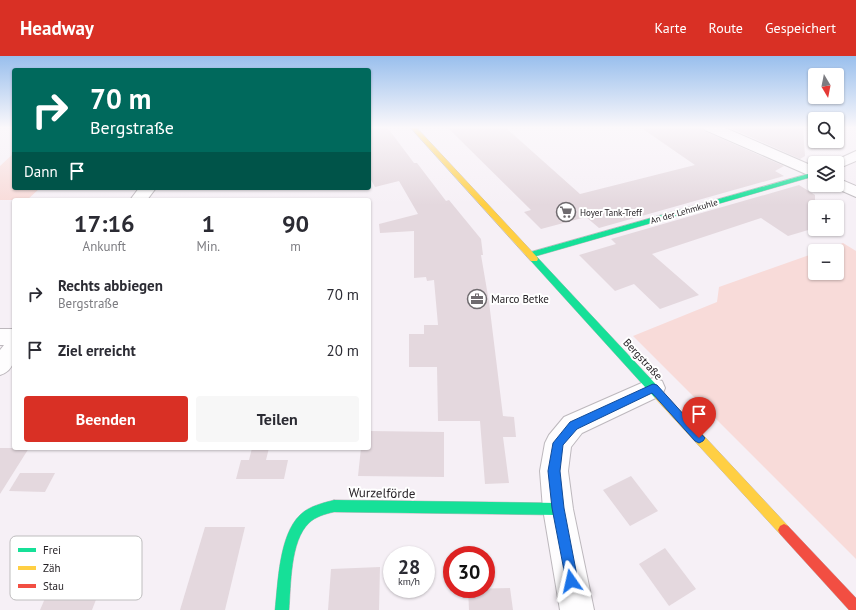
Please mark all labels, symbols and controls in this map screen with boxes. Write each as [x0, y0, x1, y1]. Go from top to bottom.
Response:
text: Headway [20, 16, 94, 40]
text: Karte [655, 19, 687, 37]
text: Route [709, 19, 743, 37]
text: Gespeichert [765, 19, 836, 37]
north arrow [808, 68, 844, 104]
map controls [808, 68, 844, 280]
text: 70 m [90, 80, 151, 117]
icon: right [24, 84, 76, 136]
button: search [808, 112, 844, 148]
text: Bergstraße [90, 116, 174, 139]
button: layers [808, 156, 844, 192]
icon: arrive [66, 160, 88, 182]
text: Dann [24, 162, 58, 181]
street label: An der Lehmkuhle [649, 196, 719, 226]
button: + [808, 200, 844, 236]
supermarket icon: Hoyer Tank-Treff [555, 201, 577, 223]
place label: Hoyer Tank-Treff [580, 207, 643, 218]
text: 17:16 [74, 208, 135, 239]
text: 1 [202, 208, 215, 239]
text: 90 [282, 208, 309, 239]
text: Ankunft [83, 238, 126, 255]
text: Min. [196, 238, 220, 255]
text: m [290, 238, 301, 255]
button: − [808, 244, 844, 280]
text: Rechts abbiegen [58, 276, 163, 295]
icon: right [24, 283, 46, 305]
text: 70 m [326, 285, 359, 304]
office icon: Marco Betke [466, 288, 488, 310]
place label: Marco Betke [491, 292, 549, 306]
text: Bergstraße [58, 295, 119, 312]
street label: Bergstraße [620, 335, 666, 383]
icon: arrive [24, 339, 46, 361]
text: Ziel erreicht [58, 341, 136, 360]
text: 20 m [326, 341, 359, 360]
button: Beenden [24, 396, 188, 442]
button: Teilen [196, 396, 359, 442]
pin [682, 397, 716, 438]
icon: arrive [688, 403, 710, 425]
street label: Wurzelförde [349, 484, 415, 502]
legend [10, 536, 142, 600]
text: Frei [43, 543, 61, 557]
speed limit sign: 30 [443, 546, 495, 598]
text: 28 [398, 554, 420, 580]
position arrow [550, 560, 592, 602]
text: Zäh [43, 561, 60, 575]
text: km/h [398, 575, 420, 588]
text: Stau [43, 579, 64, 593]

